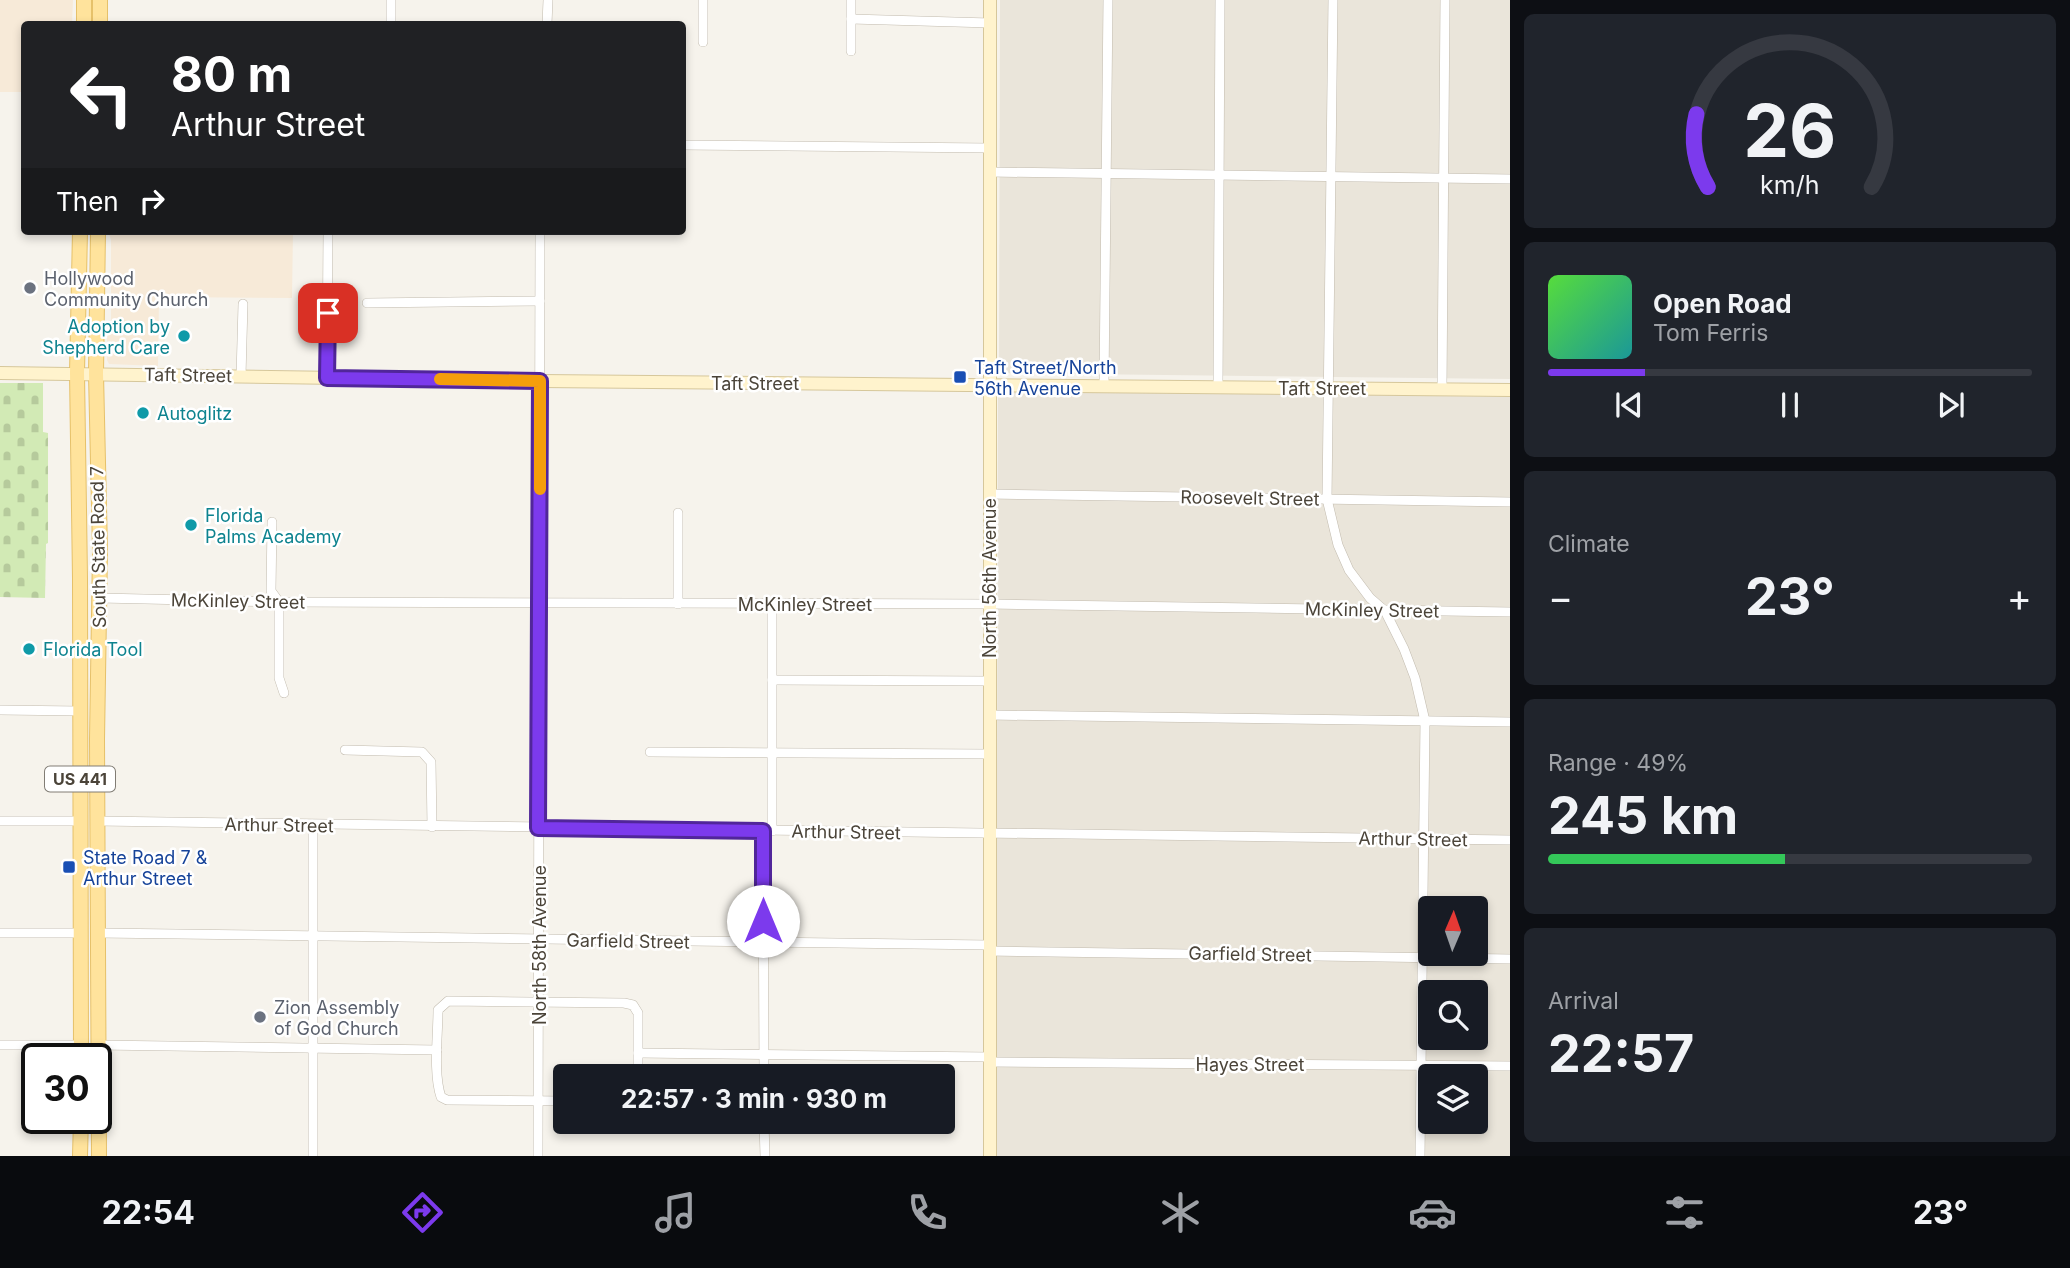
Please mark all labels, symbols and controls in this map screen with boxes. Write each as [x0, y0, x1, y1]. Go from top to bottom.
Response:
text: 80 m [171, 45, 292, 104]
icon: left [56, 49, 147, 140]
text: 26 [1743, 87, 1837, 176]
text: Arthur Street [171, 105, 365, 144]
text: km/h [1760, 170, 1820, 200]
icon: right [133, 182, 171, 220]
text: Then [56, 186, 119, 217]
place label: Hollywood Community Church [44, 268, 208, 310]
marker: Hollywood Community Church [22, 280, 38, 296]
pin [298, 283, 358, 343]
text: Open Road [1653, 288, 1792, 319]
icon: arrive [309, 294, 347, 332]
place label: Adoption by Shepherd Care [42, 316, 170, 358]
text: Tom Ferris [1653, 319, 1768, 347]
marker: Adoption by Shepherd Care [176, 328, 192, 344]
place label: Taft Street/North 56th Avenue [974, 357, 1117, 399]
street label: Taft Street [144, 364, 232, 386]
marker: Taft Street/North 56th Avenue [952, 369, 968, 385]
street label: Taft Street [711, 373, 799, 394]
street label: Taft Street [1278, 378, 1366, 399]
icon: previous [1610, 386, 1648, 424]
icon: pause [1771, 386, 1809, 424]
icon: next [1932, 386, 1970, 424]
place label: Autoglitz [157, 403, 232, 424]
marker: Autoglitz [135, 405, 151, 421]
street label: South State Road 7 [86, 466, 110, 628]
street label: Roosevelt Street [1180, 486, 1320, 510]
street label: North 56th Avenue [979, 498, 1000, 658]
place label: Florida Palms Academy [205, 505, 341, 547]
marker: Florida Palms Academy [183, 517, 199, 533]
text: Climate [1548, 530, 1630, 558]
text: 23° [1745, 565, 1835, 628]
text: − [1548, 574, 1573, 620]
text: + [2007, 574, 2032, 620]
street label: McKinley Street [171, 589, 305, 613]
street label: McKinley Street [738, 594, 872, 615]
street label: McKinley Street [1305, 598, 1439, 622]
place label: Florida Tool [43, 639, 143, 660]
marker: Florida Tool [21, 641, 37, 657]
text: Range · 49% [1548, 749, 1688, 777]
road number: US 441 [45, 766, 115, 792]
text: 245 km [1548, 784, 1738, 847]
street label: Arthur Street [224, 814, 334, 836]
street label: Arthur Street [791, 821, 901, 843]
street label: Arthur Street [1358, 828, 1468, 850]
place label: State Road 7 & Arthur Street [83, 847, 208, 889]
marker: State Road 7 & Arthur Street [61, 859, 77, 875]
street label: North 58th Avenue [529, 865, 550, 1025]
position arrow [726, 884, 800, 958]
north arrow [1418, 896, 1488, 966]
map controls [1418, 896, 1488, 1134]
street label: Garfield Street [566, 929, 690, 953]
street label: Garfield Street [1188, 942, 1312, 966]
button: search [1418, 980, 1488, 1050]
text: Arrival [1548, 987, 1619, 1015]
place label: Zion Assembly of God Church [274, 997, 399, 1039]
marker: Zion Assembly of God Church [252, 1009, 268, 1025]
text: 22:57 [1548, 1022, 1694, 1085]
speed limit sign: 30 [21, 1043, 112, 1134]
street label: Hayes Street [1196, 1054, 1305, 1075]
button: layers [1418, 1064, 1488, 1134]
text: 22:57 · 3 min · 930 m [621, 1083, 887, 1114]
icon: directions [398, 1188, 447, 1237]
icon: music [651, 1188, 700, 1237]
icon: phone [903, 1188, 952, 1237]
icon: climate [1156, 1188, 1205, 1237]
icon: car [1408, 1188, 1457, 1237]
icon: filters [1660, 1188, 1709, 1237]
text: 22:54 [102, 1193, 195, 1232]
text: 23° [1913, 1193, 1968, 1232]

